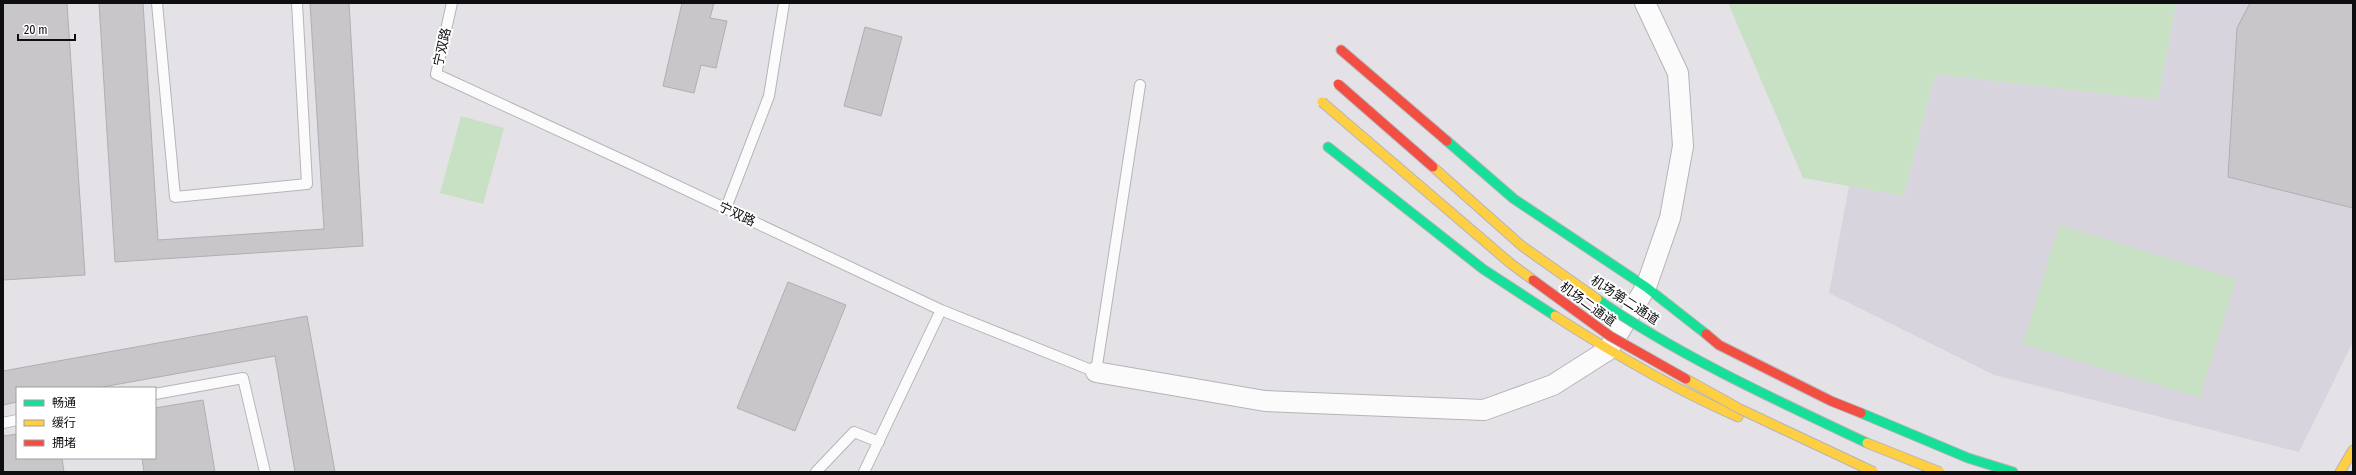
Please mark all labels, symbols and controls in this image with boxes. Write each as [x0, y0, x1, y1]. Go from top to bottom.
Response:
scale bar [18, 16, 75, 42]
text: 20 m [24, 23, 48, 37]
street label: 宁双路 [430, 26, 454, 68]
street label: 宁双路 [716, 199, 758, 229]
street label: 机场第二通道 [1588, 272, 1662, 328]
street label: 机场二通道 [1557, 279, 1619, 329]
legend [16, 387, 156, 459]
text: 畅通 [52, 396, 76, 410]
text: 缓行 [52, 416, 76, 430]
text: 拥堵 [52, 436, 76, 450]

